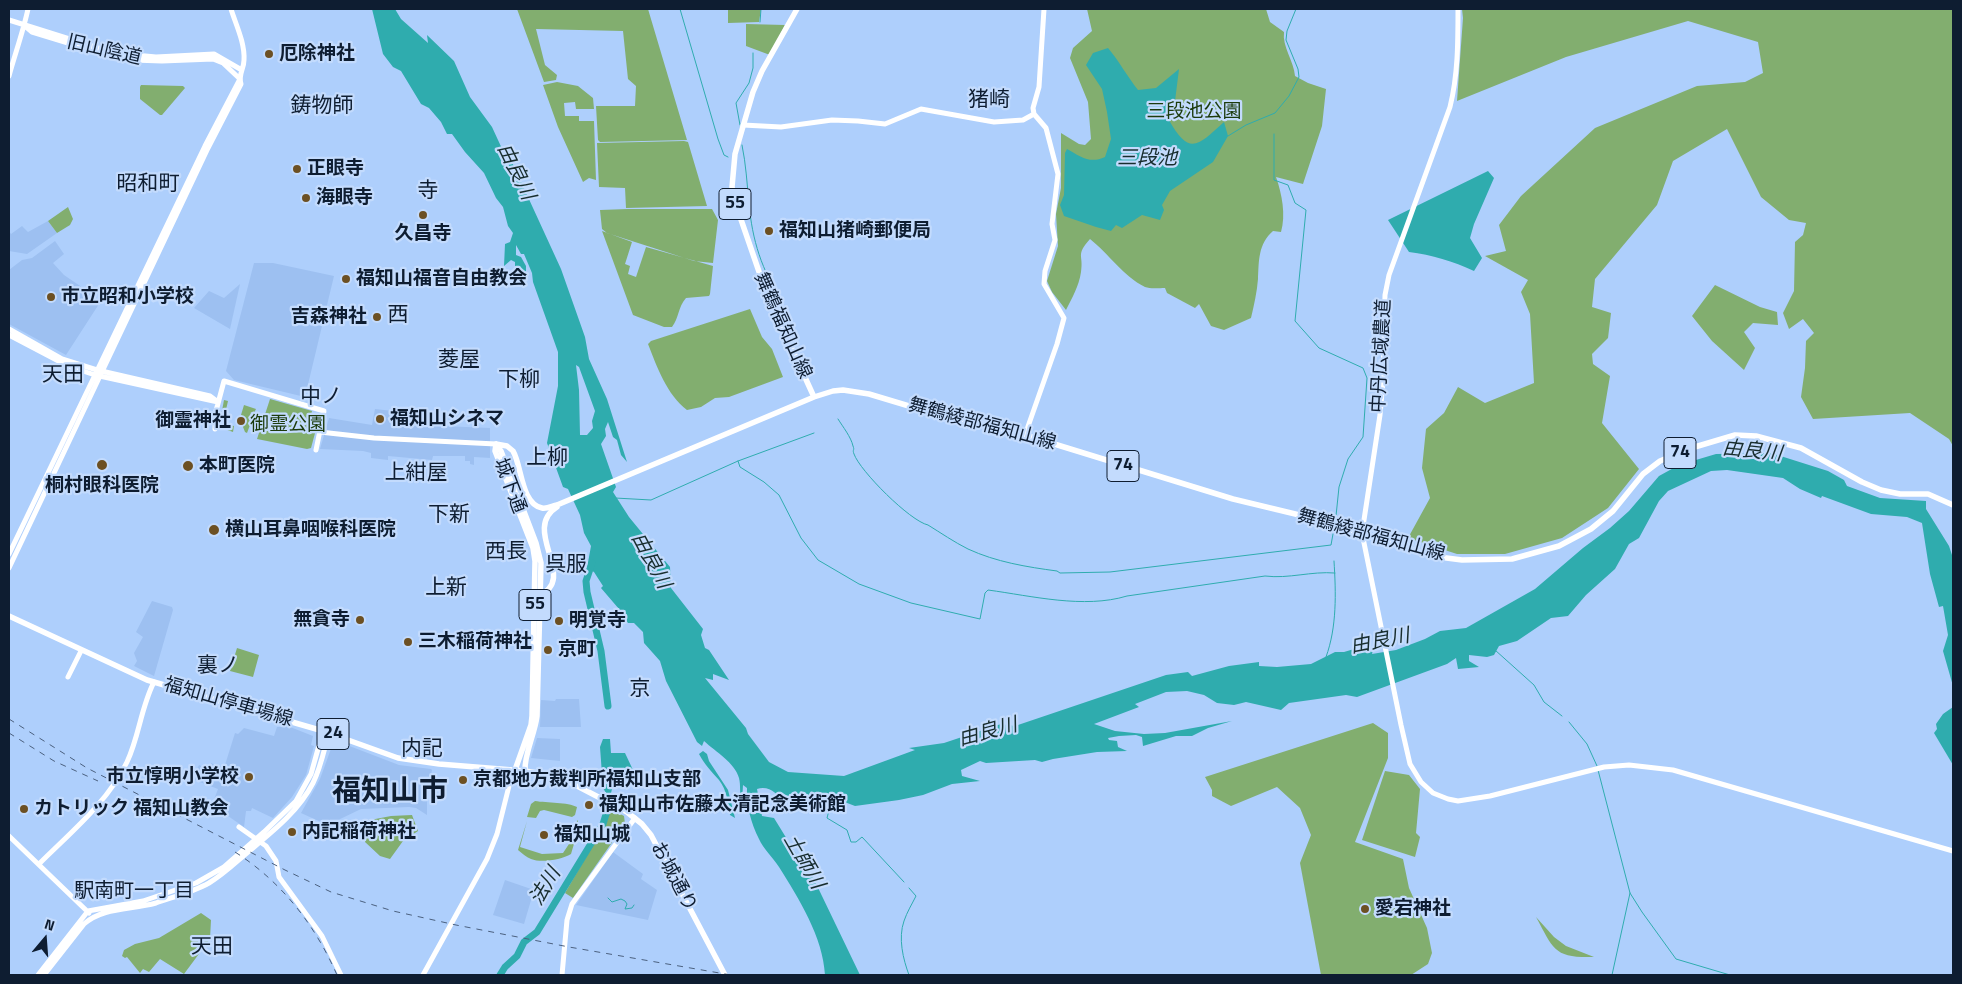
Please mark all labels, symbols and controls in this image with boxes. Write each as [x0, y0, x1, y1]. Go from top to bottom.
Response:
street label: 旧山陰道 [64, 31, 144, 71]
place label: 厄除神社 [279, 43, 355, 65]
marker: 厄除神社 [263, 48, 275, 60]
district label: 猪崎 [968, 88, 1010, 114]
district label: 鋳物師 [291, 94, 353, 120]
park label: 三段池公園 [1147, 101, 1241, 123]
water label: 由良川 [491, 140, 539, 204]
water label: 三段池 [1117, 147, 1177, 171]
place label: 正眼寺 [307, 158, 364, 180]
marker: 正眼寺 [291, 163, 303, 175]
district label: 昭和町 [117, 172, 179, 198]
district label: 寺 [418, 179, 438, 205]
place label: 海眼寺 [316, 187, 373, 209]
road number: 55 [719, 188, 751, 220]
marker: 海眼寺 [300, 192, 312, 204]
marker: 久昌寺 [417, 209, 429, 221]
place label: 福知山猪崎郵便局 [779, 220, 931, 242]
place label: 久昌寺 [395, 223, 451, 245]
marker: 福知山猪崎郵便局 [763, 225, 775, 237]
place label: 福知山福音自由教会 [356, 268, 527, 290]
street label: 舞鶴福知山線 [748, 269, 816, 383]
marker: 福知山福音自由教会 [340, 273, 352, 285]
place label: 市立昭和小学校 [61, 286, 194, 308]
marker: 市立昭和小学校 [45, 291, 57, 303]
street label: 中丹広域農道 [1368, 298, 1396, 414]
district label: 西 [388, 303, 408, 329]
place label: 吉森神社 [291, 306, 367, 328]
marker: 吉森神社 [371, 311, 383, 323]
district label: 菱屋 [438, 348, 480, 374]
district label: 天田 [42, 363, 84, 389]
district label: 下柳 [498, 368, 540, 394]
district label: 中ノ [300, 385, 342, 411]
street label: 舞鶴綾部福知山線 [906, 394, 1058, 456]
place label: 福知山シネマ [390, 408, 504, 430]
place label: 御霊神社 [155, 410, 231, 432]
marker: 福知山シネマ [374, 413, 386, 425]
park label: 御霊公園 [250, 414, 326, 436]
marker: 御霊神社 [235, 415, 247, 427]
water label: 由良川 [1721, 437, 1783, 467]
road number: 74 [1664, 438, 1696, 468]
district label: 上柳 [526, 446, 568, 472]
road number: 74 [1107, 451, 1139, 482]
place label: 本町医院 [199, 455, 275, 477]
street label: 城下通 [488, 455, 530, 517]
marker: 桐村眼科医院 [95, 458, 109, 472]
marker: 本町医院 [181, 459, 195, 473]
district label: 上紺屋 [385, 461, 447, 487]
place label: 桐村眼科医院 [45, 475, 159, 497]
district label: 下新 [428, 503, 470, 529]
street label: 舞鶴綾部福知山線 [1295, 505, 1447, 567]
place label: 横山耳鼻咽喉科医院 [225, 519, 396, 541]
marker: 横山耳鼻咽喉科医院 [207, 523, 221, 537]
water label: 由良川 [625, 529, 675, 593]
district label: 西長 [485, 540, 527, 566]
district label: 呉服 [545, 553, 587, 579]
district label: 上新 [425, 576, 467, 602]
road number: 55 [519, 590, 551, 620]
place label: 無貪寺 [293, 609, 350, 631]
place label: 明覚寺 [569, 610, 626, 632]
marker: 無貪寺 [354, 614, 366, 626]
marker: 明覚寺 [553, 615, 565, 627]
water label: 由良川 [1348, 624, 1412, 660]
place label: 三木稲荷神社 [418, 631, 532, 653]
marker: 三木稲荷神社 [402, 636, 414, 648]
place label: 京町 [558, 639, 596, 661]
marker: 京町 [542, 644, 554, 656]
district label: 裏ノ [197, 654, 239, 680]
street label: 福知山停車場線 [161, 674, 295, 732]
district label: 京 [630, 677, 650, 703]
water label: 由良川 [956, 714, 1020, 752]
road number: 24 [317, 719, 349, 750]
district label: 内記 [401, 737, 443, 763]
place label: 市立惇明小学校 [106, 766, 239, 788]
place label: 京都地方裁判所福知山支部 [473, 769, 701, 791]
marker: 市立惇明小学校 [243, 771, 255, 783]
marker: 京都地方裁判所福知山支部 [457, 774, 469, 786]
district label: 福知山市 [332, 776, 448, 810]
place label: 福知山市佐藤太清記念美術館 [599, 794, 846, 816]
place label: カトリック 福知山教会 [34, 798, 228, 820]
marker: 福知山市佐藤太清記念美術館 [583, 799, 595, 811]
marker: カトリック 福知山教会 [18, 803, 30, 815]
place label: 内記稲荷神社 [302, 821, 416, 843]
place label: 福知山城 [554, 824, 630, 846]
marker: 内記稲荷神社 [286, 826, 298, 838]
marker: 福知山城 [538, 829, 550, 841]
water label: 土師川 [778, 830, 828, 894]
street label: お城通り [645, 838, 701, 916]
water label: 法川 [525, 864, 567, 910]
district label: 駅南町一丁目 [74, 880, 194, 904]
place label: 愛宕神社 [1375, 898, 1451, 920]
marker: 愛宕神社 [1359, 903, 1371, 915]
text: N [42, 913, 58, 936]
north arrow [20, 914, 70, 964]
district label: 天田 [191, 935, 233, 961]

